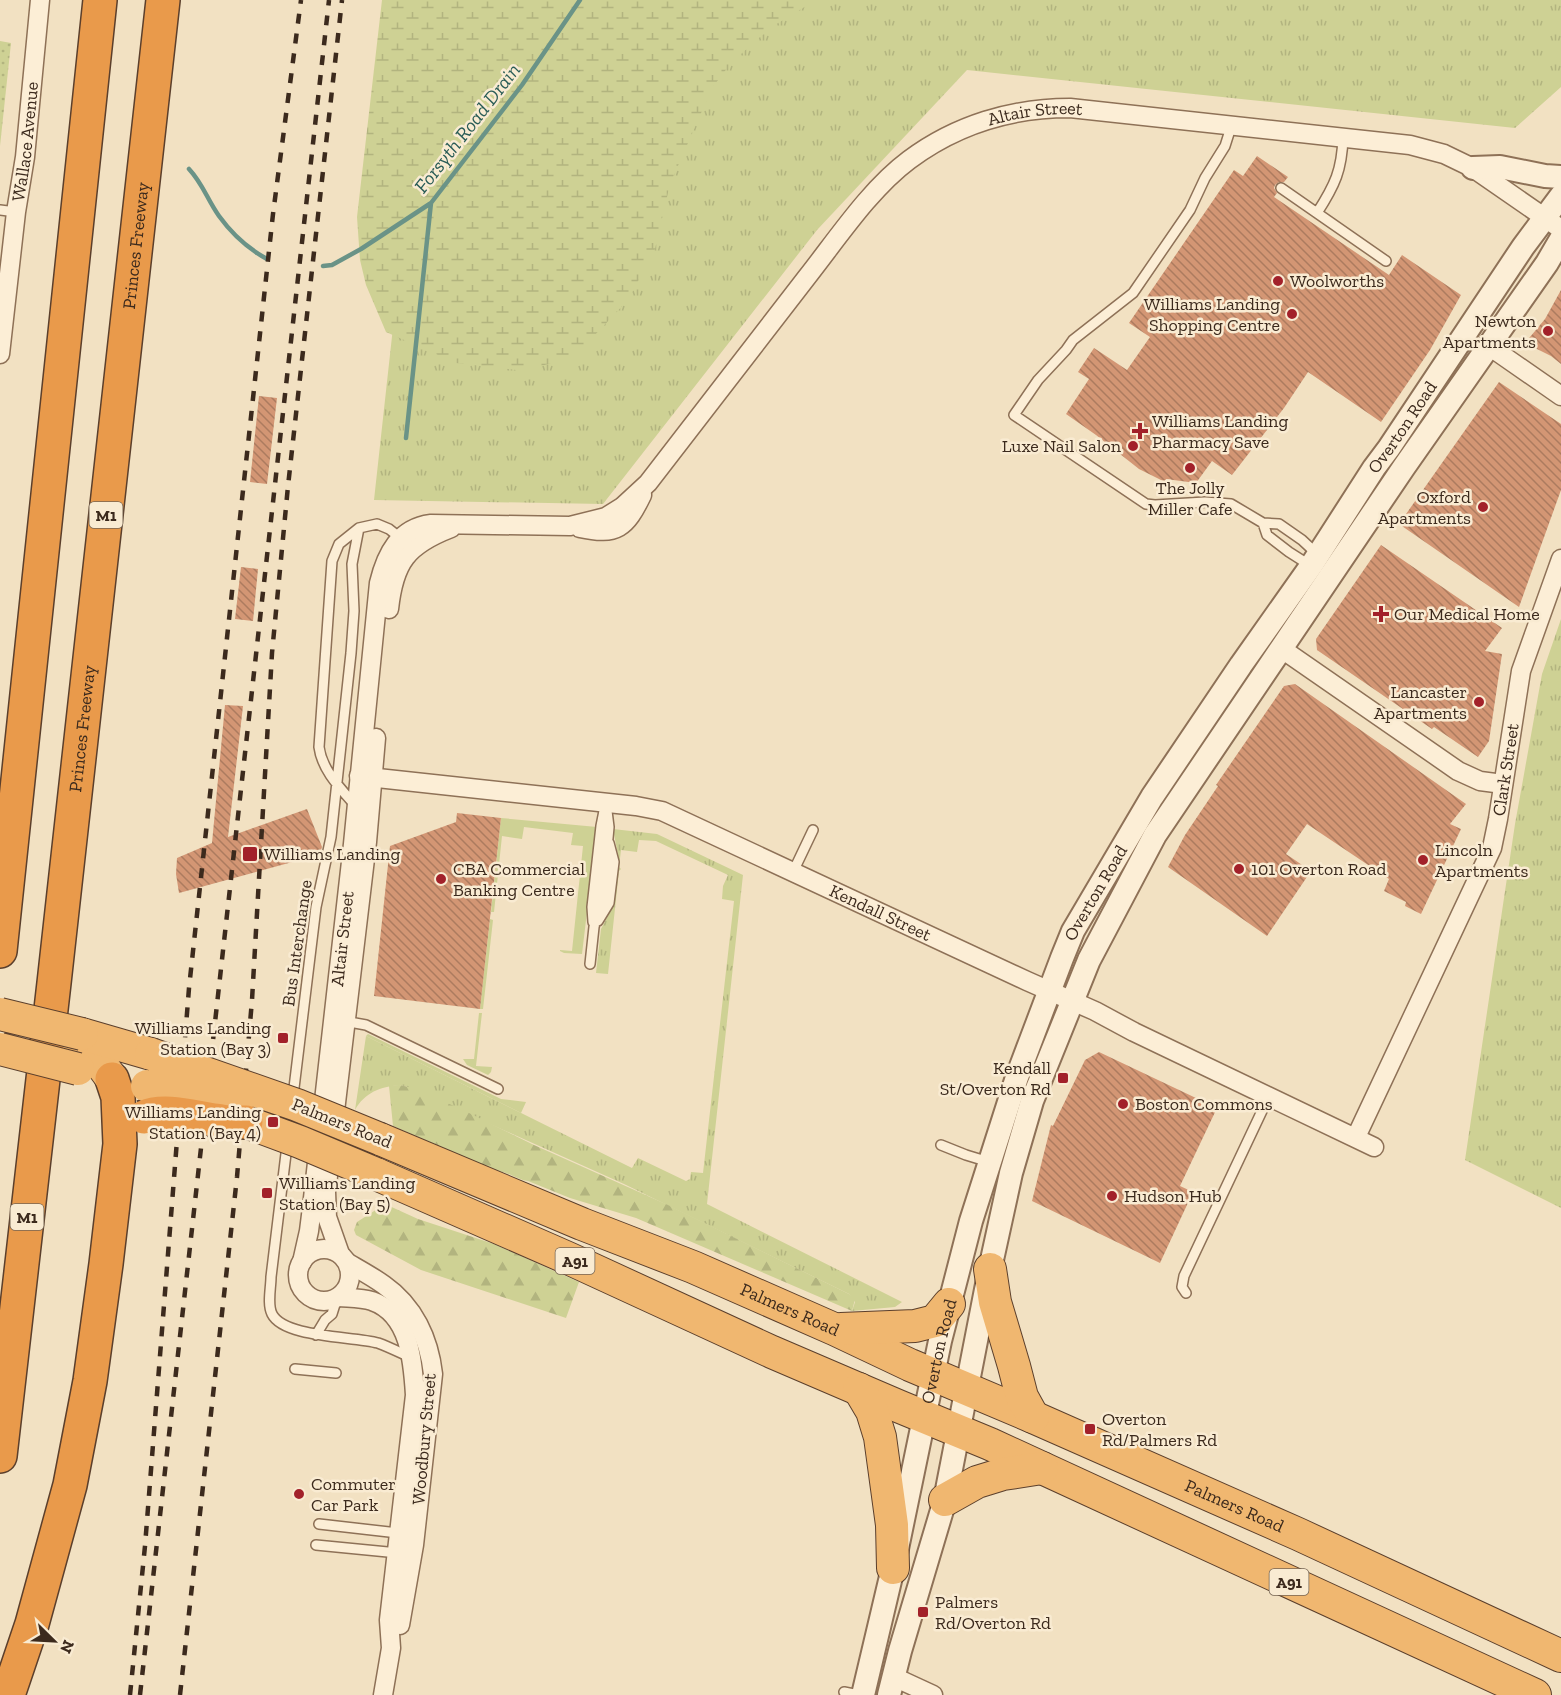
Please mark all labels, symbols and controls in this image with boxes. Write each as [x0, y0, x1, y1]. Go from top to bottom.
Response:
water label: Forsyth Road Drain [409, 58, 525, 198]
street label: Wallace Avenue [7, 81, 43, 203]
street label: Altair Street [985, 97, 1084, 131]
street label: Princes Freeway [118, 180, 154, 310]
place label: Woolworths [1290, 270, 1384, 292]
marker: Woolworths [1271, 274, 1285, 288]
place label: Williams Landing Shopping Centre [1144, 293, 1280, 336]
marker: Williams Landing Shopping Centre [1285, 307, 1299, 321]
place label: Newton Apartments [1443, 310, 1537, 353]
marker: Newton Apartments [1541, 324, 1555, 338]
street label: Overton Road [1363, 377, 1442, 478]
place label: Williams Landing Pharmacy Save [1152, 410, 1288, 453]
marker: Williams Landing Pharmacy Save [1133, 424, 1147, 438]
place label: Luxe Nail Salon [1002, 435, 1122, 457]
marker: Luxe Nail Salon [1126, 439, 1140, 453]
marker: The Jolly Miller Cafe [1183, 461, 1197, 475]
place label: The Jolly Miller Cafe [1148, 477, 1232, 520]
place label: Oxford Apartments [1378, 486, 1471, 529]
marker: Oxford Apartments [1476, 500, 1490, 514]
road number: M1 [90, 502, 122, 528]
place label: Our Medical Home [1394, 603, 1540, 625]
marker: Our Medical Home [1372, 605, 1390, 623]
street label: Princes Freeway [64, 663, 100, 793]
place label: Lancaster Apartments [1374, 681, 1467, 724]
marker: Lancaster Apartments [1472, 695, 1486, 709]
street label: Clark Street [1488, 721, 1524, 818]
place label: Lincoln Apartments [1435, 839, 1528, 882]
street label: Overton Road [1059, 841, 1132, 944]
place label: Williams Landing [264, 843, 400, 865]
marker: Williams Landing [241, 845, 259, 863]
marker: Lincoln Apartments [1416, 853, 1430, 867]
place label: CBA Commercial Banking Centre [453, 858, 585, 901]
place label: 101 Overton Road [1251, 858, 1386, 880]
marker: 101 Overton Road [1232, 862, 1246, 876]
marker: CBA Commercial Banking Centre [434, 872, 448, 886]
street label: Bus Interchange [277, 878, 317, 1008]
street label: Kendall Street [826, 880, 935, 946]
street label: Altair Street [326, 890, 359, 987]
place label: Williams Landing Station (Bay 3) [135, 1017, 271, 1060]
marker: Williams Landing Station (Bay 3) [276, 1031, 290, 1045]
place label: Kendall St/Overton Rd [940, 1057, 1051, 1100]
marker: Kendall St/Overton Rd [1056, 1071, 1070, 1085]
street label: Palmers Road [289, 1093, 395, 1153]
place label: Boston Commons [1135, 1093, 1273, 1115]
marker: Boston Commons [1116, 1097, 1130, 1111]
place label: Williams Landing Station (Bay 4) [125, 1101, 261, 1144]
marker: Williams Landing Station (Bay 4) [266, 1115, 280, 1129]
place label: Williams Landing Station (Bay 5) [279, 1172, 415, 1215]
place label: Hudson Hub [1124, 1185, 1222, 1207]
marker: Williams Landing Station (Bay 5) [260, 1186, 274, 1200]
marker: Hudson Hub [1105, 1189, 1119, 1203]
road number: M1 [10, 1204, 44, 1230]
road number: A91 [556, 1248, 594, 1274]
street label: Palmers Road [737, 1278, 843, 1341]
street label: Overton Road [916, 1296, 961, 1406]
street label: Woodbury Street [407, 1372, 441, 1506]
place label: Overton Rd/Palmers Rd [1102, 1408, 1217, 1451]
marker: Overton Rd/Palmers Rd [1083, 1422, 1097, 1436]
place label: Commuter Car Park [311, 1473, 396, 1516]
street label: Palmers Road [1181, 1474, 1287, 1537]
marker: Commuter Car Park [292, 1487, 306, 1501]
road number: A91 [1270, 1569, 1308, 1595]
place label: Palmers Rd/Overton Rd [935, 1591, 1051, 1634]
marker: Palmers Rd/Overton Rd [916, 1605, 930, 1619]
north arrow [24, 1611, 84, 1671]
text: N [56, 1637, 78, 1656]

